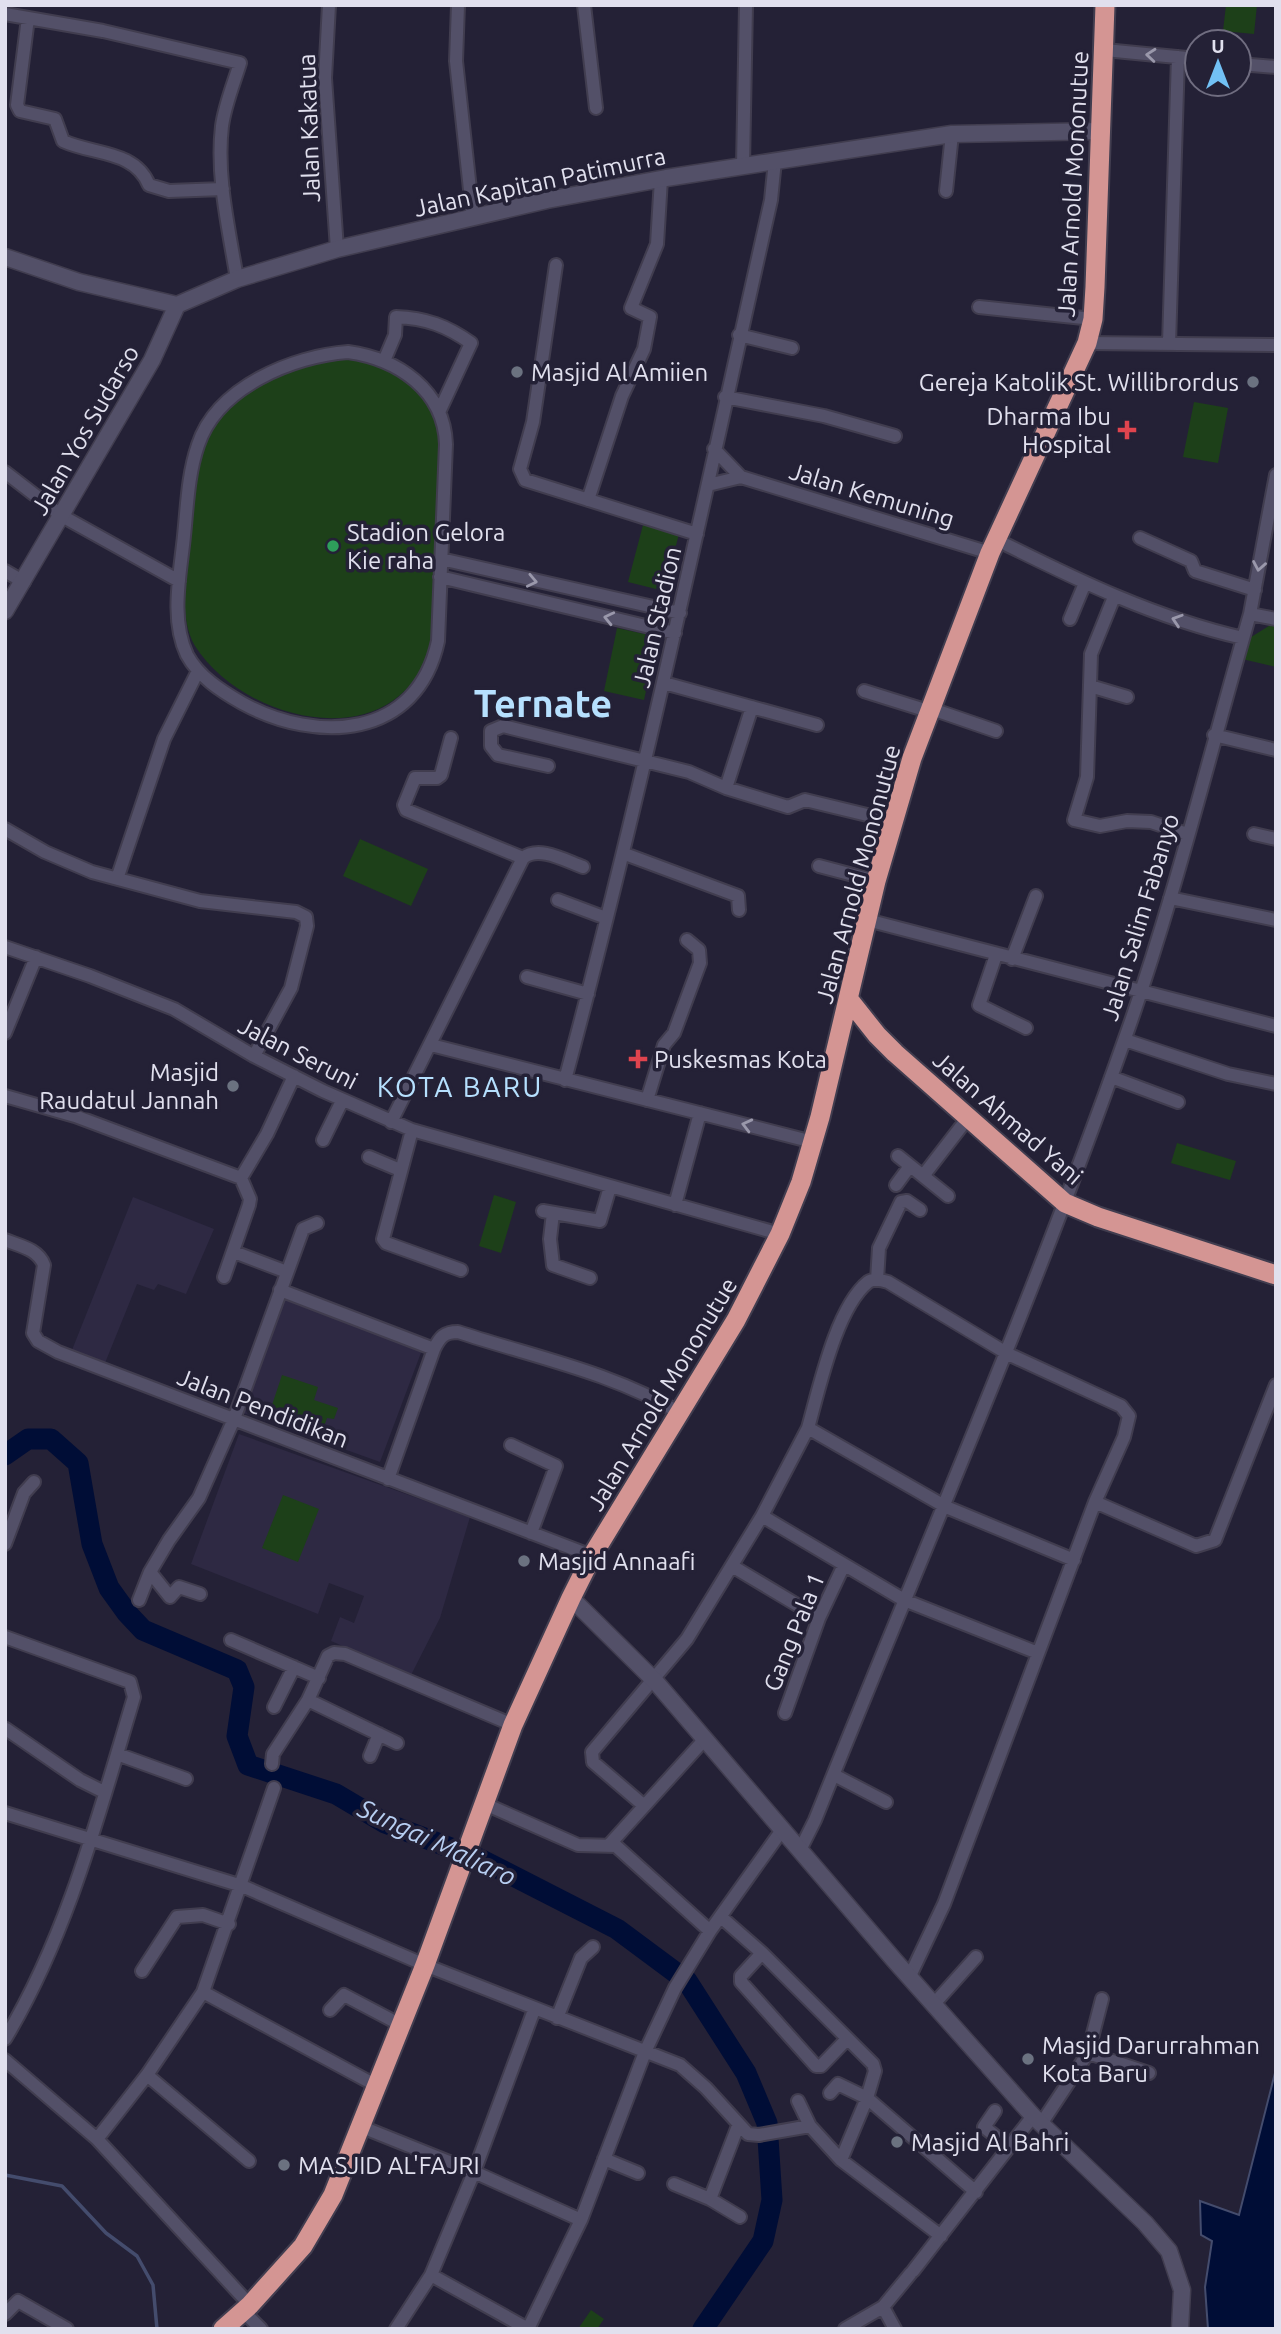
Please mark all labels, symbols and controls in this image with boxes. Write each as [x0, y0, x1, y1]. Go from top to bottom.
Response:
north arrow [1183, 28, 1253, 98]
text: U [1211, 35, 1225, 57]
one-way arrow [1145, 47, 1157, 62]
street label: Jalan Arnold Mononutue [1053, 50, 1093, 318]
street label: Jalan Kakatua [293, 53, 325, 203]
street label: Jalan Kapitan Patimurra [412, 142, 668, 222]
street label: Jalan Yos Sudarso [26, 341, 144, 519]
place label: Masjid Al Amiien [531, 359, 708, 386]
marker: Masjid Al Amiien [509, 364, 525, 380]
place label: Gereja Katolik St. Willibrordus [919, 369, 1239, 396]
marker: Gereja Katolik St. Willibrordus [1245, 374, 1261, 390]
place label: Dharma Ibu Hospital [986, 403, 1111, 458]
marker: Dharma Ibu Hospital [1117, 420, 1137, 440]
street label: Jalan Kemuning [786, 457, 958, 533]
place label: Stadion Gelora Kie raha [347, 519, 505, 574]
marker: Stadion Gelora Kie raha [325, 538, 341, 554]
street label: Jalan Stadion [628, 544, 686, 690]
one-way arrow [1252, 560, 1267, 572]
one-way arrow [526, 572, 538, 587]
one-way arrow [603, 612, 615, 626]
one-way arrow [1172, 614, 1184, 629]
district label: Ternate [474, 682, 612, 724]
street label: Jalan Arnold Mononutue [810, 742, 906, 1006]
street label: Jalan Salim Fabanyo [1096, 810, 1184, 1024]
street label: Jalan Seruni [234, 1011, 362, 1095]
place label: Puskesmas Kota [654, 1046, 827, 1073]
street label: Jalan Ahmad Yani [928, 1046, 1088, 1190]
marker: Puskesmas Kota [628, 1049, 648, 1069]
place label: Masjid Raudatul Jannah [39, 1059, 219, 1114]
district label: KOTA BARU [377, 1071, 543, 1102]
marker: Masjid Raudatul Jannah [225, 1078, 241, 1094]
one-way arrow [741, 1119, 753, 1133]
street label: Jalan Arnold Mononutue [582, 1273, 742, 1515]
street label: Jalan Pendidikan [174, 1363, 352, 1453]
place label: Masjid Annaafi [538, 1548, 695, 1575]
marker: Masjid Annaafi [516, 1553, 532, 1569]
street label: Gang Pala 1 [758, 1569, 830, 1695]
water label: Sungai Maliaro [353, 1792, 520, 1891]
place label: Masjid Darurrahman Kota Baru [1042, 2032, 1260, 2087]
marker: Masjid Darurrahman Kota Baru [1020, 2051, 1036, 2067]
place label: Masjid Al Bahri [911, 2129, 1069, 2156]
marker: Masjid Al Bahri [889, 2134, 905, 2150]
place label: MASJID AL'FAJRI [298, 2152, 480, 2179]
marker: MASJID AL'FAJRI [276, 2157, 292, 2173]

